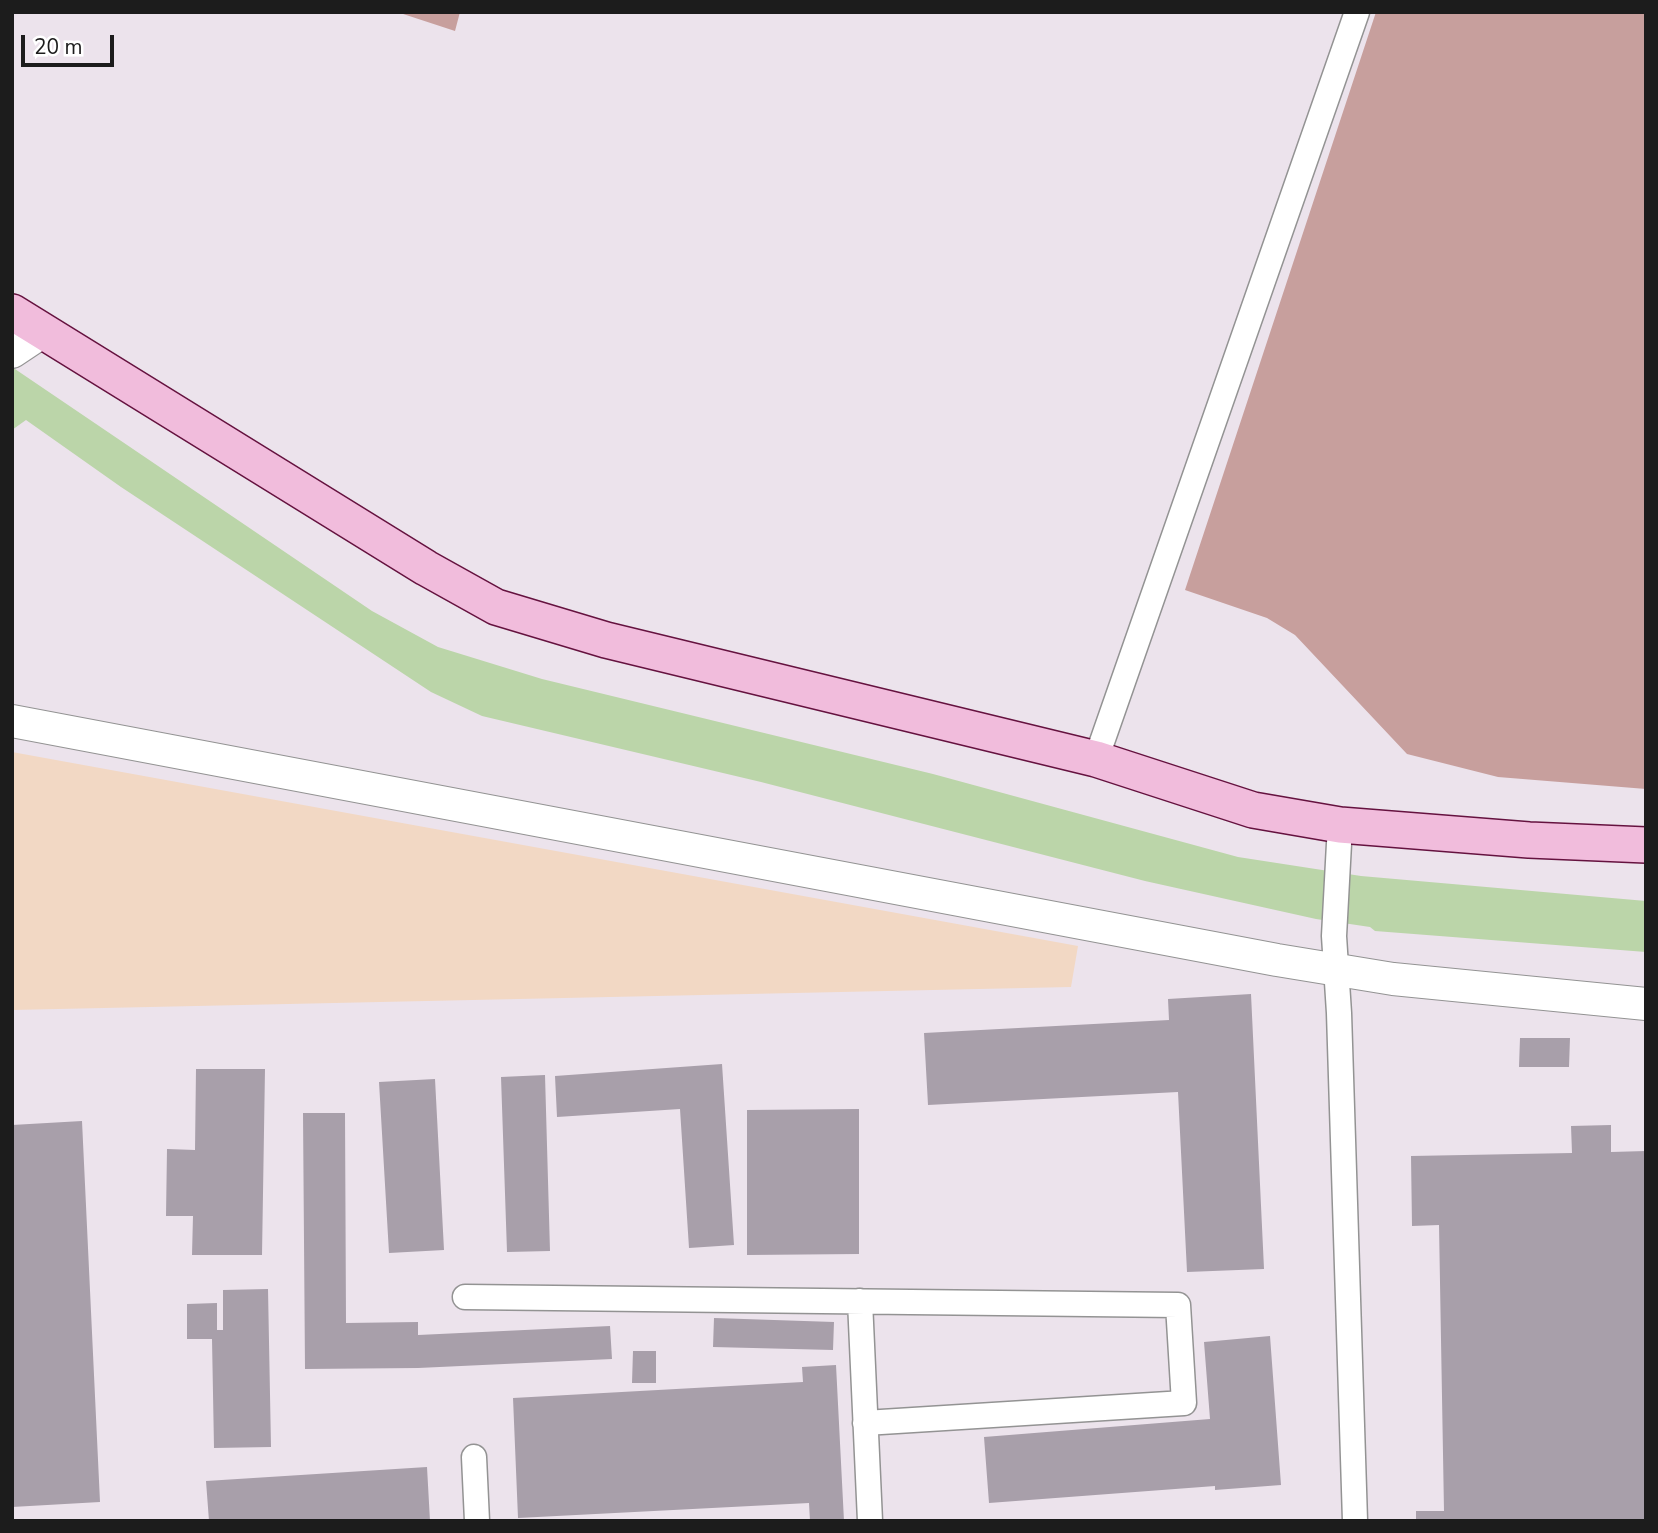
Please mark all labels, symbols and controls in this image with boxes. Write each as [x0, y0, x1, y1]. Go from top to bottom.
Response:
scale bar [24, 21, 117, 65]
text: 20 m [34, 33, 83, 61]

